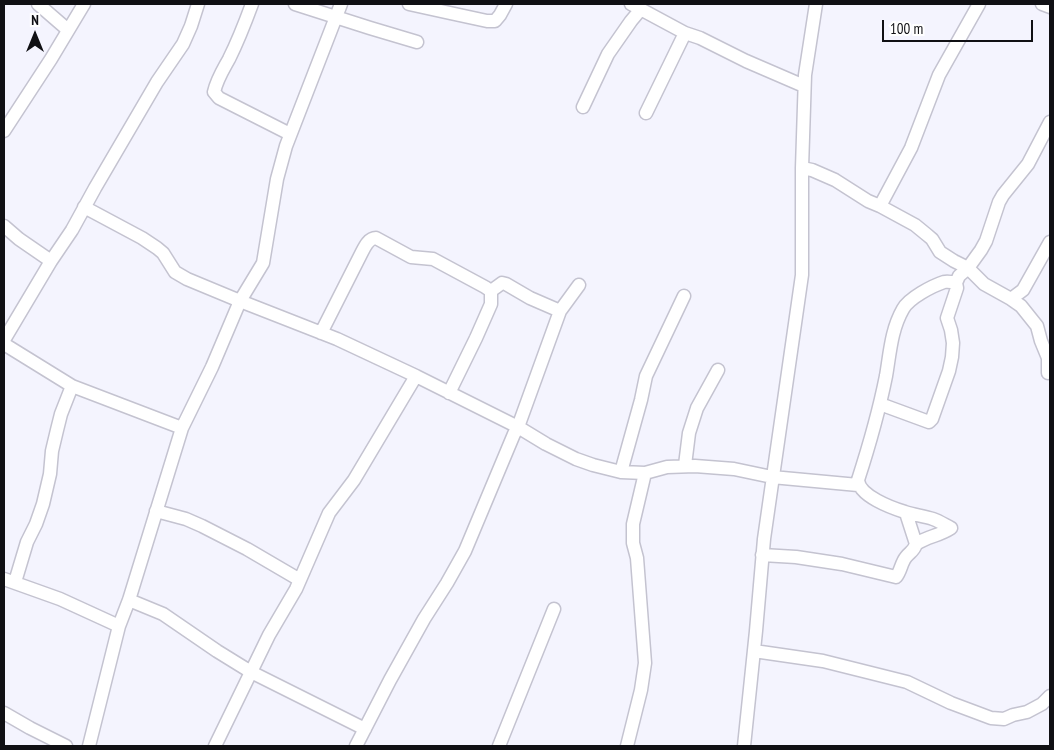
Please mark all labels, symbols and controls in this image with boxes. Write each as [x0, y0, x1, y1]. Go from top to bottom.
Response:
north arrow [10, 10, 60, 60]
scale bar [884, 10, 1035, 42]
text: N [31, 11, 39, 29]
text: 100 m [890, 19, 923, 38]

